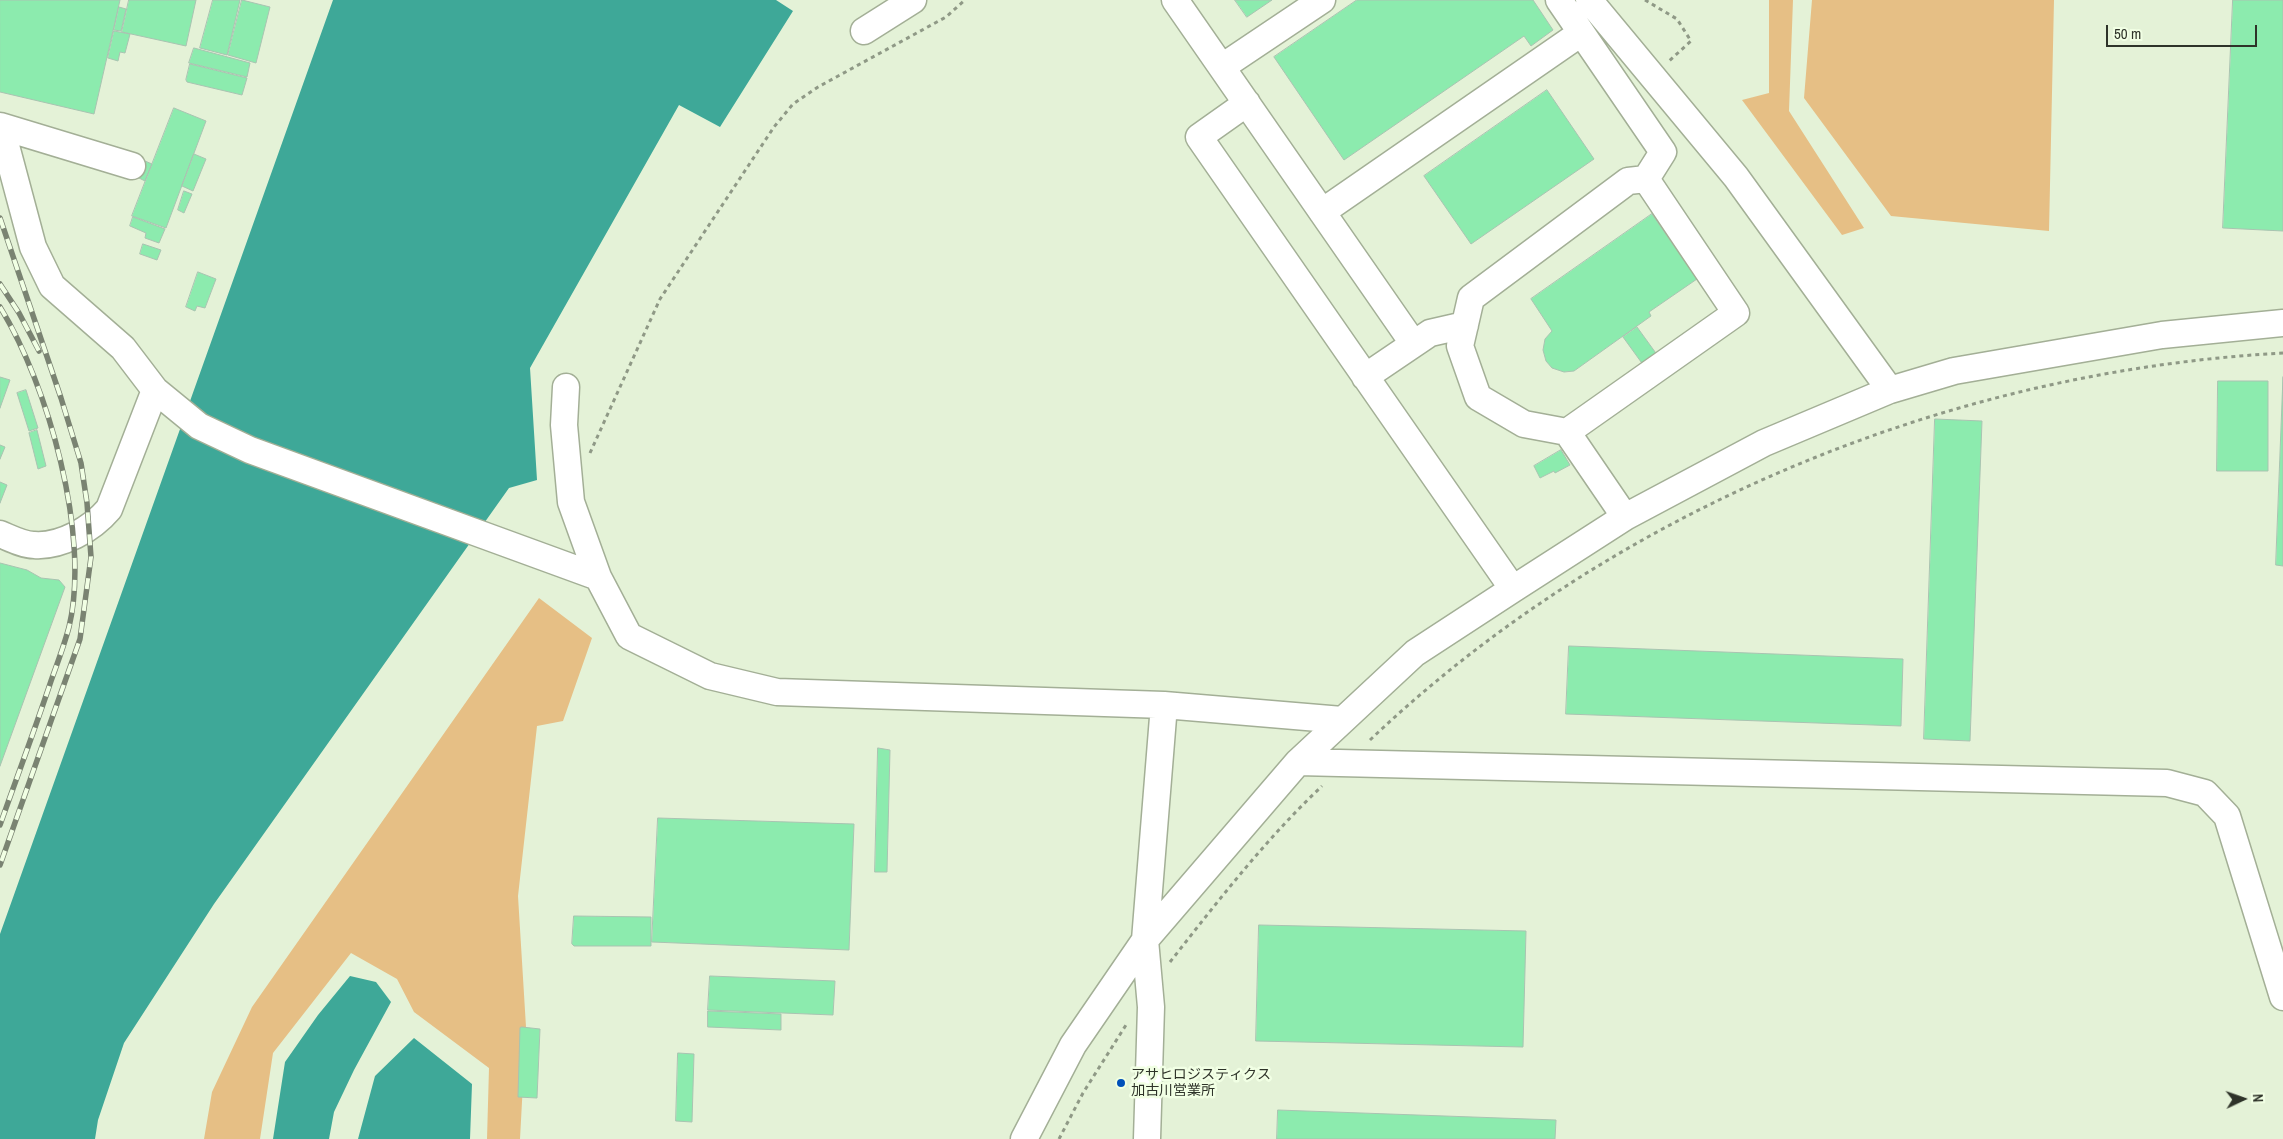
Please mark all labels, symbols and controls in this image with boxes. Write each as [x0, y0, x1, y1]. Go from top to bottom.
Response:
scale bar [2108, 15, 2259, 47]
text: 50 m [2114, 23, 2141, 44]
place label: アサヒロジスティクス 加古川営業所 [1131, 1067, 1271, 1100]
north arrow [2218, 1074, 2268, 1124]
marker: アサヒロジスティクス 加古川営業所 [1115, 1077, 1127, 1089]
text: N [2249, 1094, 2267, 1103]

